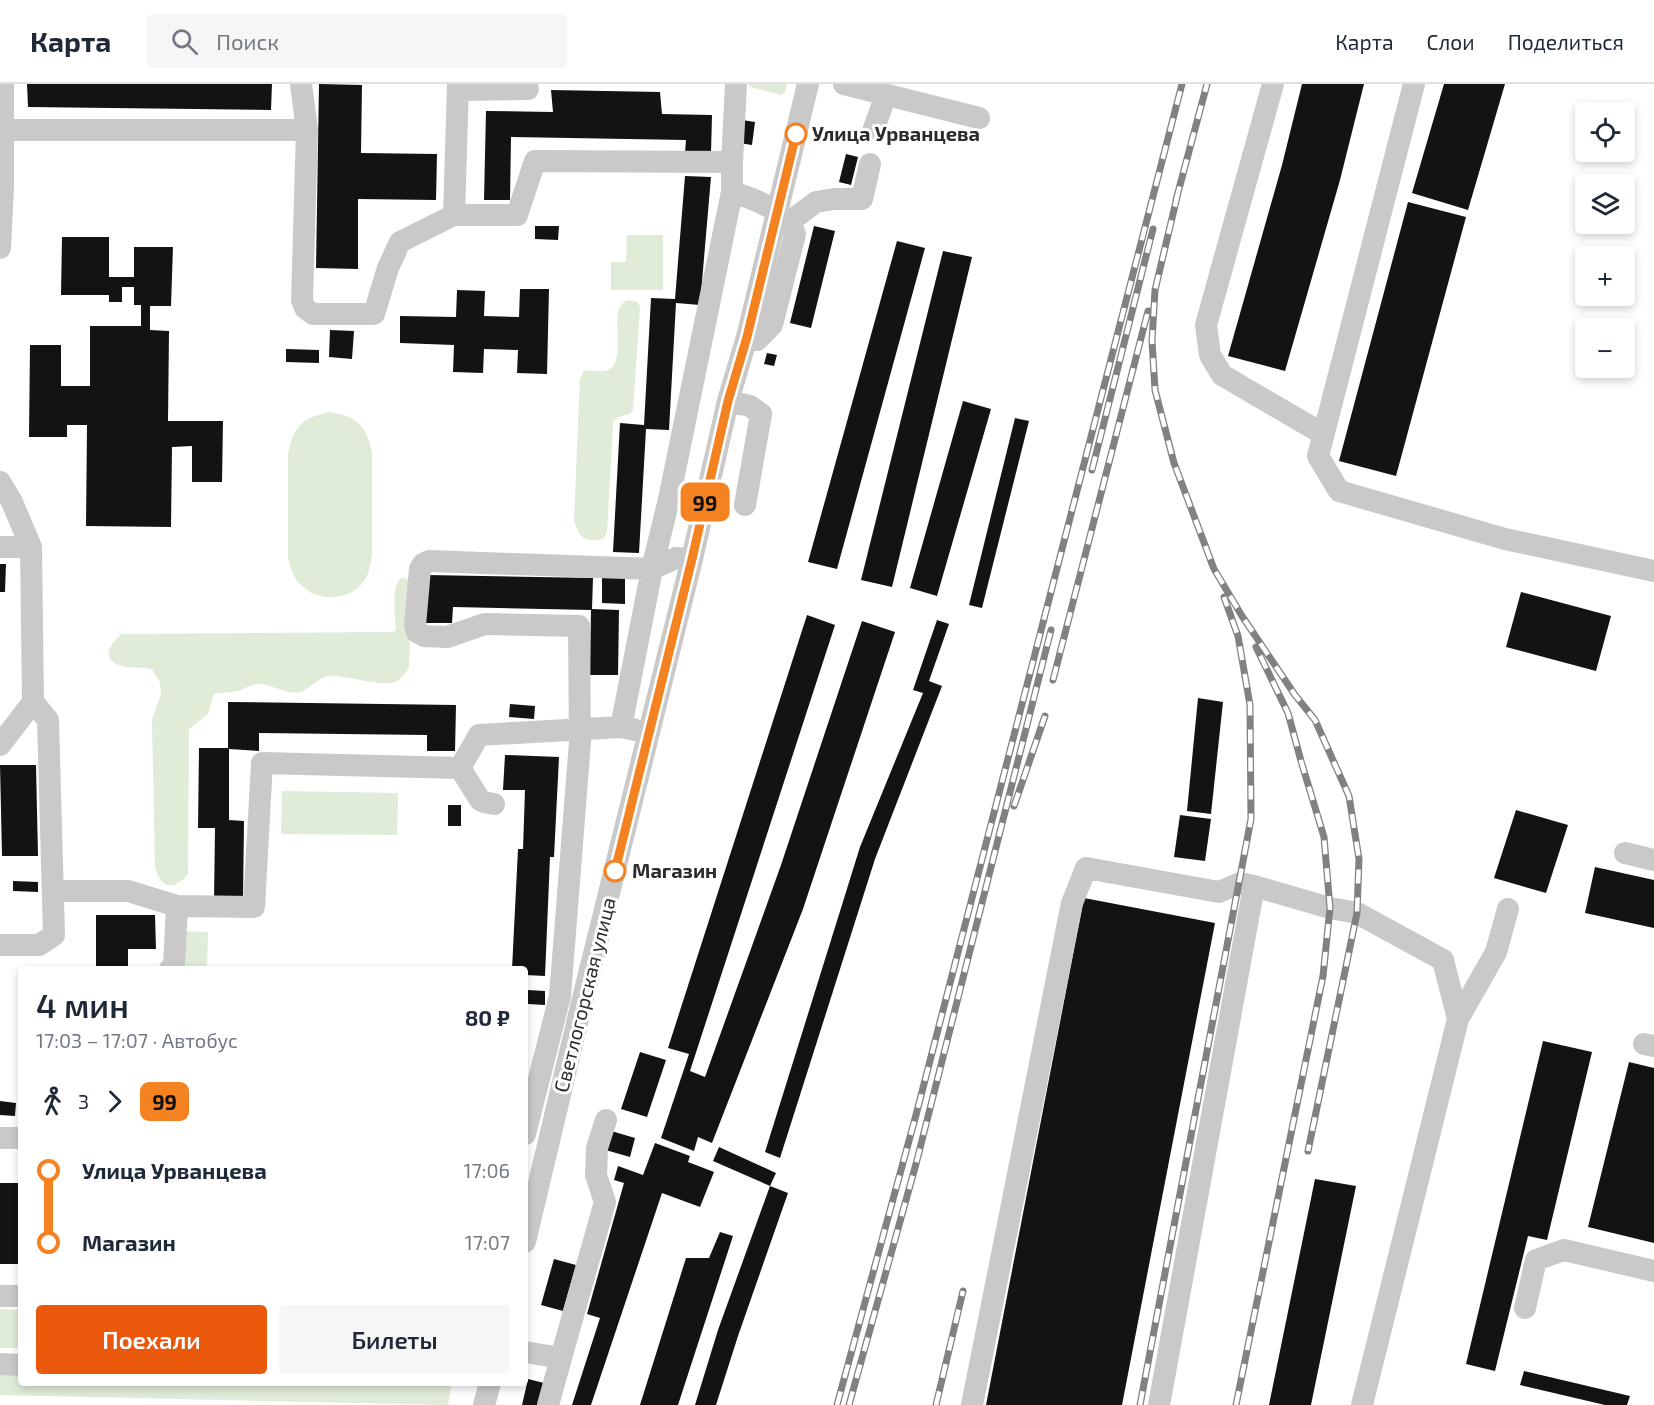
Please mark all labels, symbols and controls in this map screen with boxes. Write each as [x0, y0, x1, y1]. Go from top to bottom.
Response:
search box [147, 14, 567, 68]
text: Карта [30, 24, 111, 58]
icon: search [168, 25, 201, 58]
text: Поиск [216, 28, 279, 54]
text: Карта [1335, 29, 1394, 54]
text: Слои [1427, 29, 1475, 54]
text: Поделиться [1508, 29, 1624, 54]
map controls [1575, 102, 1635, 378]
button: locate [1575, 102, 1635, 162]
place label: Улица Урванцева [812, 121, 980, 145]
marker: Улица Урванцева [785, 123, 807, 145]
button: layers [1575, 174, 1635, 234]
button: + [1575, 246, 1635, 306]
button: − [1575, 318, 1635, 378]
line badge: 99 [678, 482, 732, 522]
text: 99 [693, 490, 717, 515]
place label: Магазин [632, 858, 717, 882]
marker: Магазин [604, 860, 626, 882]
street label: Светлогорская улица [548, 895, 621, 1095]
text: 4 мин [36, 985, 129, 1025]
text: 80 ₽ [465, 1004, 510, 1030]
text: 17:03 – 17:07 · Автобус [36, 1028, 238, 1052]
icon: walk [36, 1085, 69, 1118]
icon: forward [98, 1085, 131, 1118]
text: 3 [78, 1089, 89, 1113]
text: 99 [152, 1089, 177, 1114]
text: Улица Урванцева [82, 1157, 267, 1183]
text: 17:06 [464, 1158, 510, 1182]
text: Магазин [82, 1229, 176, 1255]
text: 17:07 [465, 1230, 510, 1254]
button: Поехали [36, 1305, 267, 1374]
button: Билеты [279, 1305, 510, 1374]

